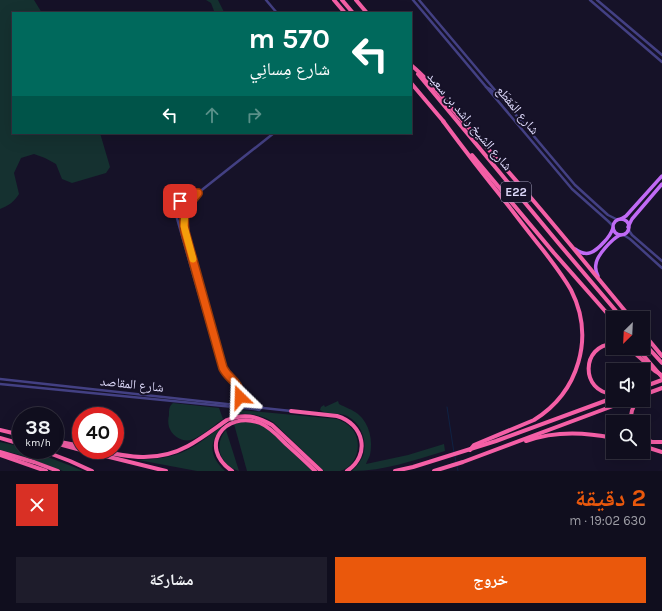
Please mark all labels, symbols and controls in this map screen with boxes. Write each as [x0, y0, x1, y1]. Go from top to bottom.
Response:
text: 570 m [248, 22, 330, 55]
icon: left [344, 28, 396, 80]
text: شارع مِسانِي [249, 58, 330, 80]
street label: شارع الشيخ راشد بن سعيد [423, 69, 515, 174]
street label: شارع المَقطَع [492, 83, 543, 138]
icon: left [159, 104, 181, 126]
icon: ahead [201, 104, 223, 126]
icon: right [243, 104, 265, 126]
road number: E22 [501, 182, 531, 202]
pin [163, 184, 197, 218]
icon: arrive [169, 190, 191, 212]
north arrow [606, 311, 650, 355]
map controls [606, 311, 650, 459]
button: sound [606, 363, 650, 407]
street label: شارع المقاصد [99, 373, 164, 397]
position arrow [219, 376, 261, 418]
speed limit sign: 40 [72, 407, 124, 459]
button: search [606, 415, 650, 459]
text: 38 [25, 416, 51, 439]
text: km/h [25, 437, 51, 449]
button: close [16, 484, 58, 526]
text: 2 دقيقة [575, 484, 646, 512]
text: 630 m · 19:02 [569, 513, 646, 528]
button: مشاركة [16, 557, 327, 603]
button: خروج [335, 557, 646, 603]

